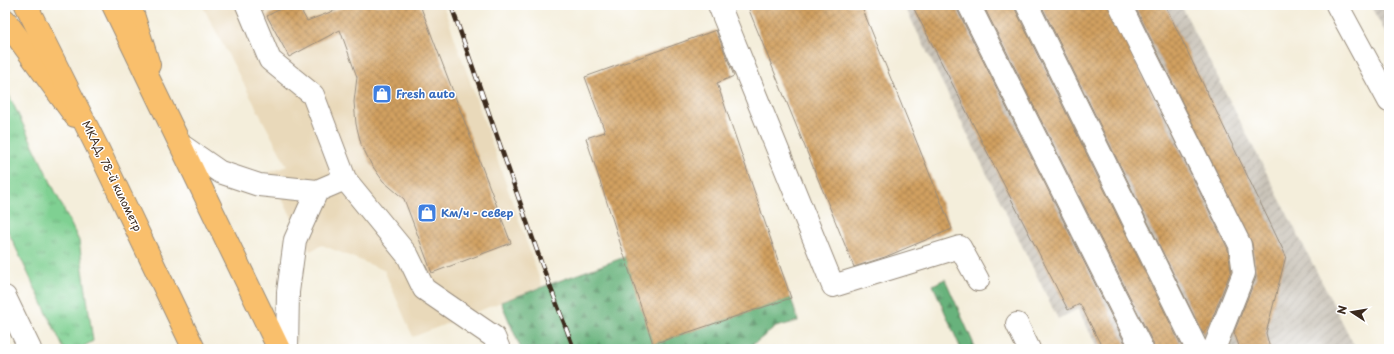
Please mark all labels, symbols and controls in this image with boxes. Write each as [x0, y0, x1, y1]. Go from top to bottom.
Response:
shop icon: Fresh auto [371, 83, 393, 105]
place label: Fresh auto [396, 85, 456, 102]
street label: МКАД, 78-й километр [78, 117, 147, 234]
shop icon: Км/ч - север [416, 202, 438, 224]
place label: Км/ч - север [441, 204, 514, 221]
north arrow [1332, 292, 1372, 332]
text: N [1333, 304, 1351, 316]

